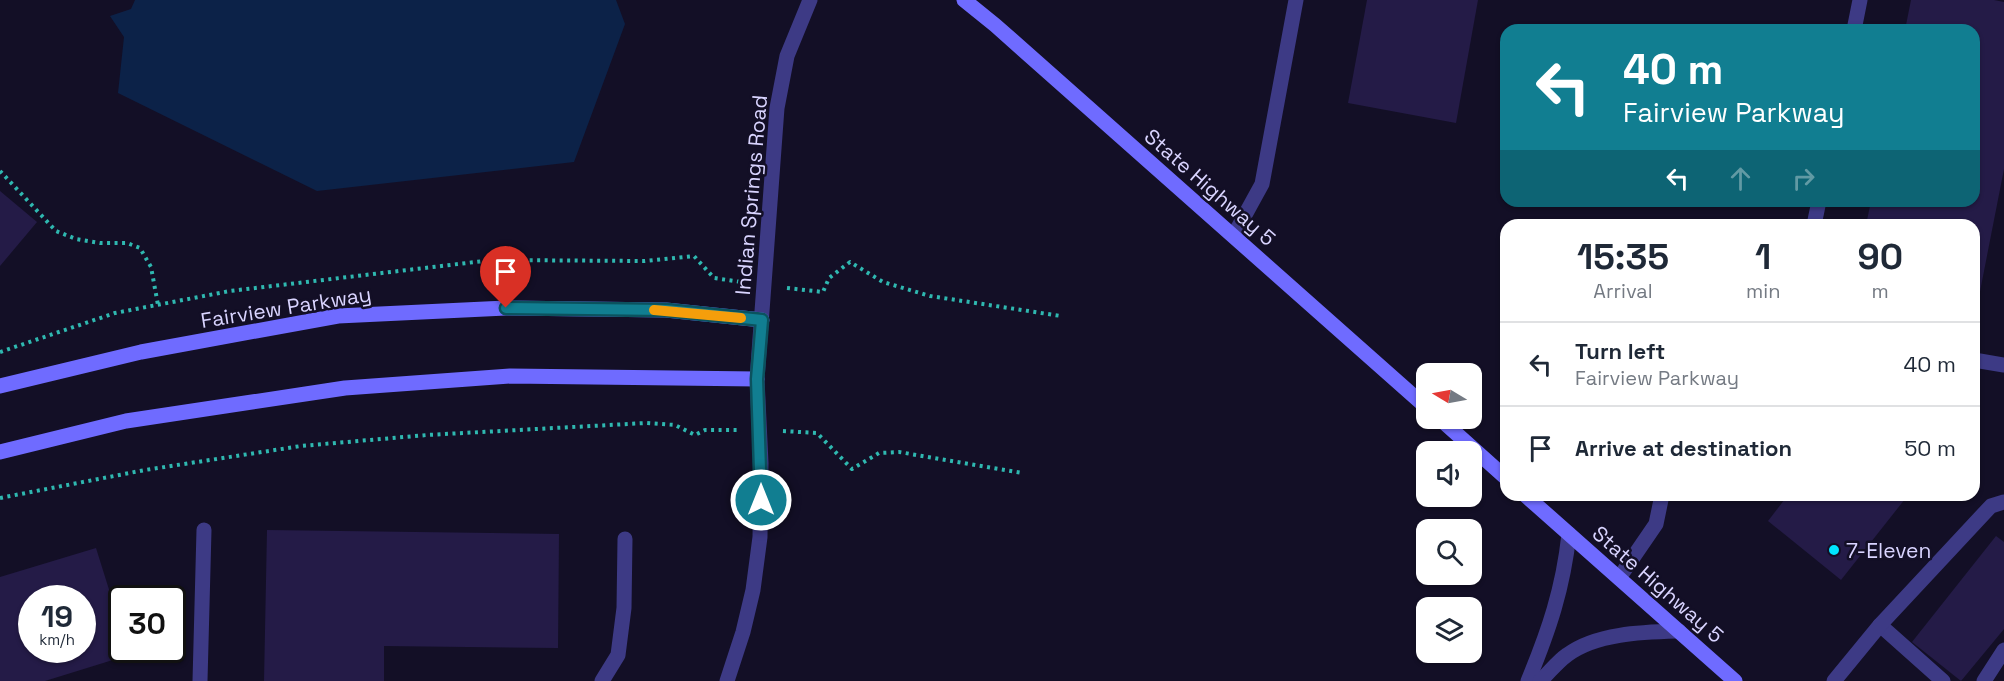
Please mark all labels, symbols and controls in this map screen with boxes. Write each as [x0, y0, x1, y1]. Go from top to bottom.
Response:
text: 40 m [1623, 43, 1723, 96]
icon: left [1524, 48, 1602, 126]
street label: Indian Springs Road [729, 94, 773, 296]
text: Fairview Parkway [1623, 95, 1844, 130]
street label: State Highway 5 [1139, 123, 1281, 251]
icon: left [1661, 162, 1694, 195]
icon: ahead [1724, 162, 1757, 195]
icon: right [1787, 162, 1820, 195]
text: 15:35 [1577, 234, 1669, 280]
text: 1 [1755, 234, 1771, 280]
text: 90 [1857, 234, 1903, 280]
pin [480, 246, 531, 308]
icon: arrive [489, 255, 522, 288]
text: Arrival [1593, 278, 1653, 304]
text: min [1746, 278, 1780, 304]
text: m [1872, 278, 1889, 304]
street label: Fairview Parkway [199, 280, 373, 334]
text: Turn left [1575, 337, 1665, 365]
icon: left [1524, 348, 1557, 381]
text: 40 m [1904, 350, 1956, 378]
north arrow [1416, 363, 1482, 429]
map controls [1416, 363, 1482, 663]
text: Fairview Parkway [1575, 365, 1739, 391]
icon: arrive [1524, 432, 1557, 465]
text: Arrive at destination [1575, 434, 1792, 462]
text: 50 m [1904, 434, 1956, 462]
button: sound [1416, 441, 1482, 507]
position arrow [729, 468, 793, 532]
button: search [1416, 519, 1482, 585]
street label: State Highway 5 [1587, 520, 1729, 648]
place label: 7-Eleven [1846, 537, 1931, 564]
marker: 7-Eleven [1827, 543, 1841, 557]
speed limit sign: 30 [108, 585, 186, 663]
text: 19 [41, 597, 73, 636]
button: layers [1416, 597, 1482, 663]
text: km/h [39, 630, 75, 649]

